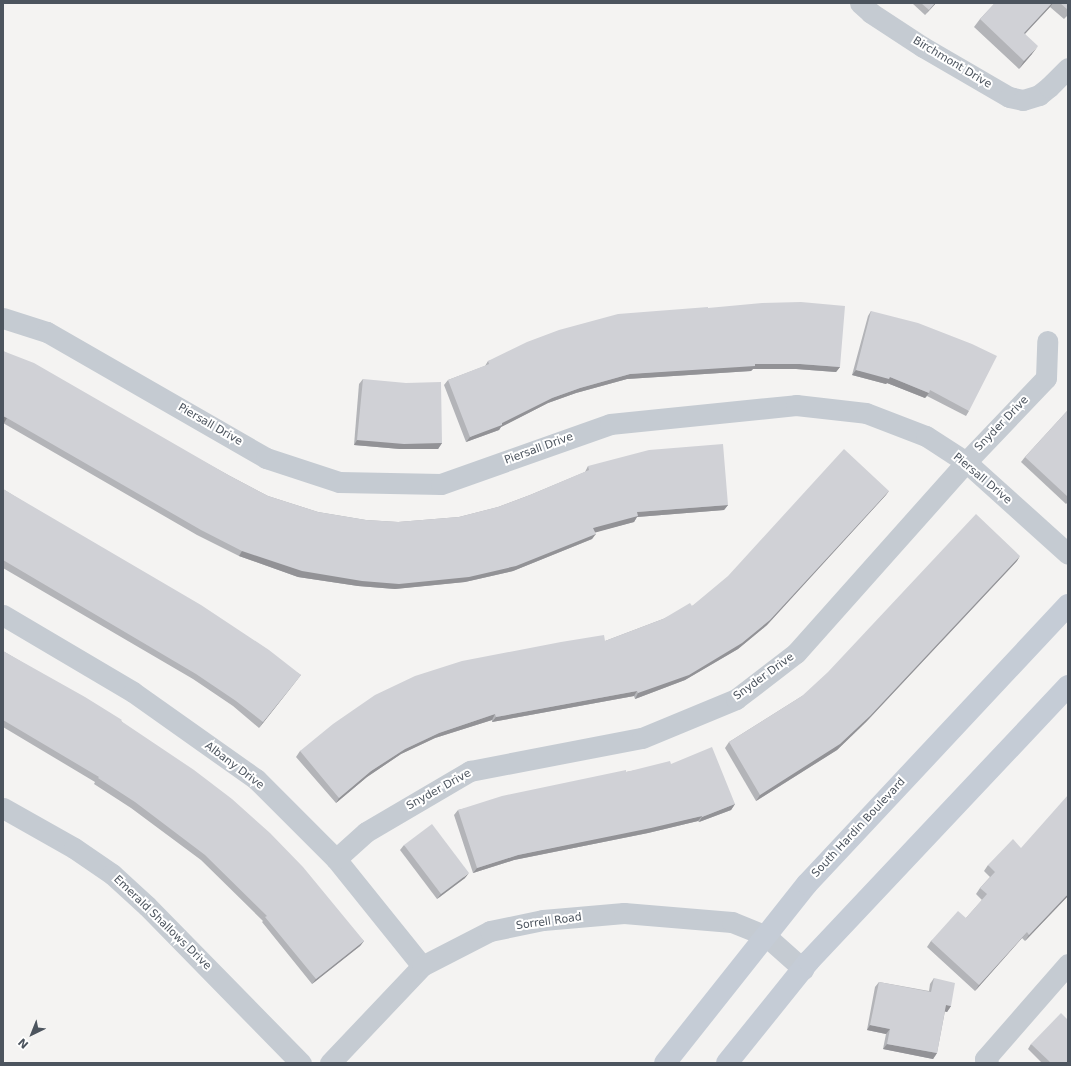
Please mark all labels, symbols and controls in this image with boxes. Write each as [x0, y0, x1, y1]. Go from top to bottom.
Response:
street label: Birchmont Drive [910, 34, 994, 92]
street label: Snyder Drive [972, 394, 1032, 454]
street label: Piersall Drive [175, 401, 245, 449]
street label: Piersall Drive [503, 430, 575, 468]
street label: Piersall Drive [950, 451, 1014, 507]
street label: Snyder Drive [731, 651, 797, 703]
street label: Albany Drive [202, 739, 266, 793]
street label: Snyder Drive [405, 767, 473, 813]
street label: South Hardin Boulevard [810, 776, 908, 880]
street label: Emerald Shallows Drive [111, 873, 213, 973]
street label: Sorrell Road [515, 911, 583, 933]
north arrow [12, 1014, 52, 1054]
text: N [16, 1035, 31, 1051]

